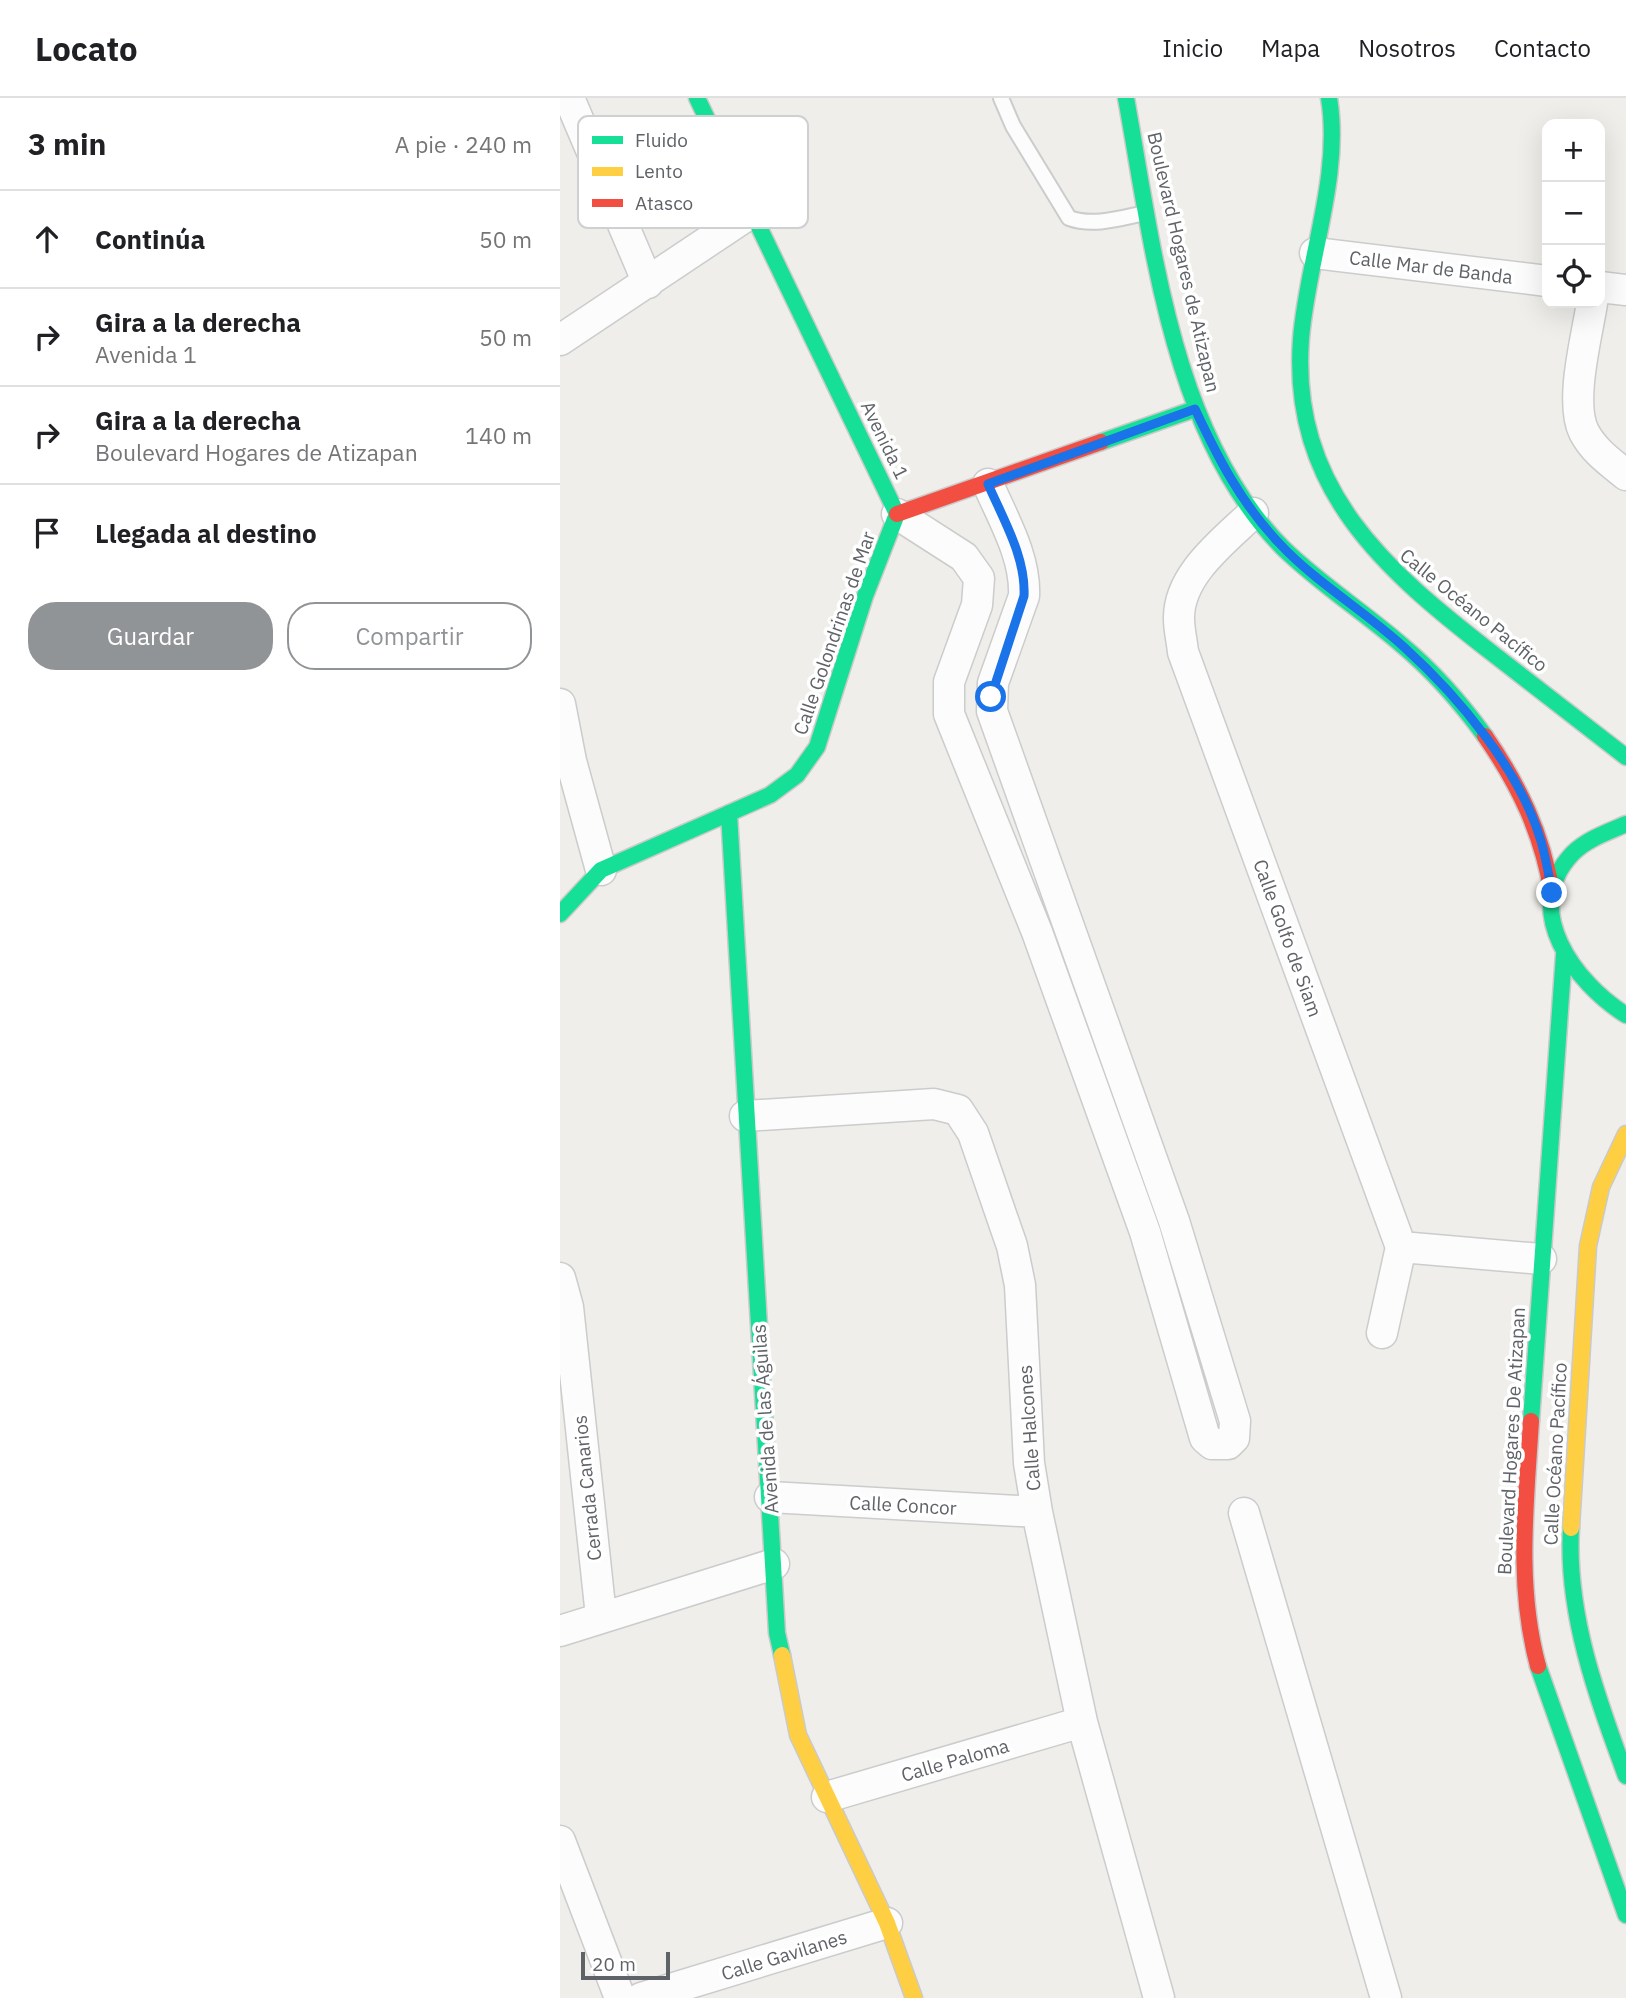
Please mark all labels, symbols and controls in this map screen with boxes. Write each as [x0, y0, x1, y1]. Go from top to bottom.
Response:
text: Locato [35, 27, 138, 70]
text: Inicio [1162, 32, 1223, 64]
text: Mapa [1261, 32, 1320, 64]
text: Nosotros [1358, 32, 1456, 64]
text: Contacto [1494, 32, 1591, 64]
legend [578, 116, 808, 228]
map controls [1542, 119, 1605, 308]
button: + [1542, 119, 1605, 182]
text: 3 min [28, 124, 106, 163]
text: Fluido [635, 128, 688, 152]
text: A pie · 240 m [395, 129, 532, 159]
street label: Boulevard Hogares de Atizapan [1142, 129, 1226, 395]
text: Lento [635, 159, 683, 183]
button: − [1542, 182, 1605, 245]
text: Atasco [635, 191, 693, 215]
icon: ahead [28, 220, 66, 258]
text: Continúa [95, 222, 205, 256]
text: 50 m [479, 224, 532, 254]
street label: Calle Mar de Banda [1348, 245, 1514, 289]
button: locate [1542, 245, 1605, 308]
text: Gira a la derecha [95, 305, 301, 339]
icon: right [28, 318, 66, 356]
text: 50 m [479, 322, 532, 352]
text: Avenida 1 [95, 339, 197, 369]
street label: Avenida 1 [856, 397, 914, 483]
text: Gira a la derecha [95, 403, 301, 437]
icon: right [28, 416, 66, 454]
text: 140 m [465, 420, 532, 450]
text: Boulevard Hogares de Atizapan [95, 437, 418, 467]
icon: arrive [28, 514, 66, 552]
text: Llegada al destino [95, 516, 317, 550]
street label: Calle Golondrinas de Mar [788, 528, 880, 738]
street label: Calle Océano Pacífico [1395, 543, 1553, 677]
button: Guardar [28, 602, 273, 670]
button: Compartir [287, 602, 532, 670]
route start [975, 681, 1006, 712]
street label: Calle Golfo de Siam [1248, 856, 1328, 1020]
route end [1536, 877, 1567, 908]
street label: Boulevard Hogares De Atizapan [1492, 1306, 1530, 1576]
street label: Avenida de las Águilas [746, 1323, 784, 1515]
street label: Calle Océano Pacífico [1538, 1362, 1572, 1546]
street label: Calle Halcones [1013, 1364, 1045, 1492]
street label: Cerrada Canarios [567, 1414, 607, 1562]
street label: Calle Concor [849, 1490, 957, 1520]
street label: Calle Paloma [898, 1733, 1012, 1787]
street label: Calle Gavilanes [718, 1924, 850, 1986]
scale bar [581, 1949, 670, 1981]
text: 20 m [592, 1952, 636, 1976]

